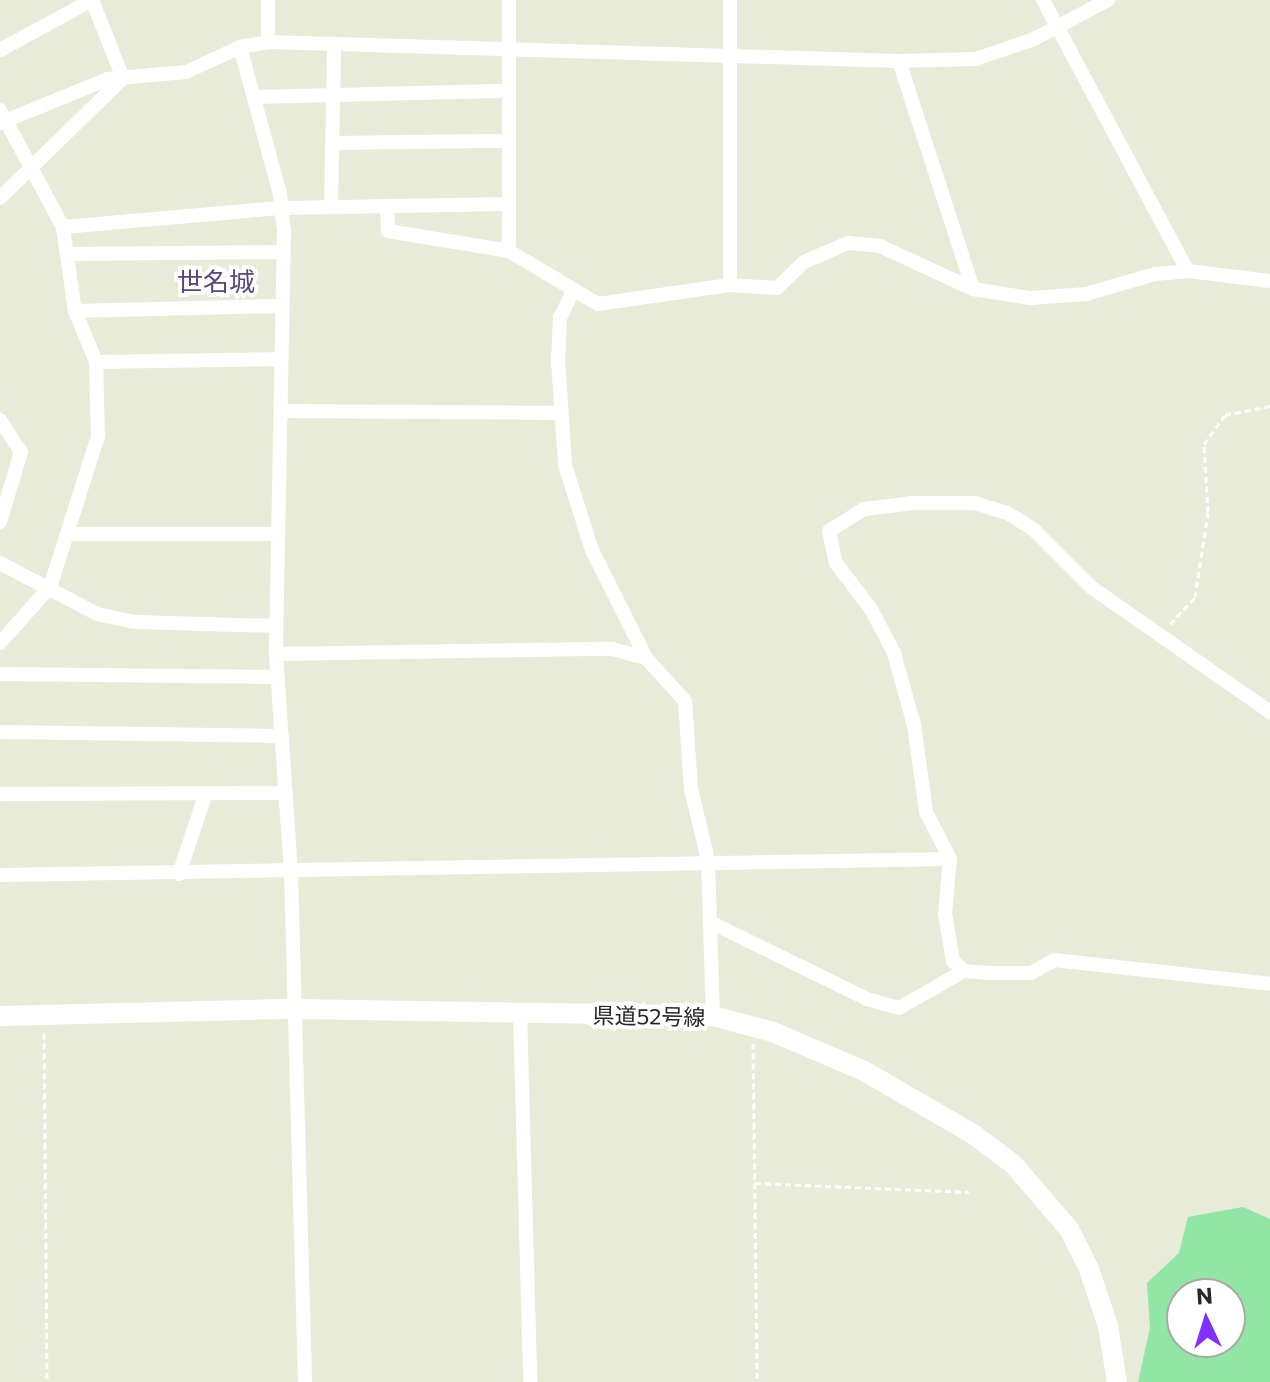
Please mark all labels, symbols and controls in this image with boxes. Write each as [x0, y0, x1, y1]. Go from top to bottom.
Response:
district label: 世名城 [177, 265, 255, 297]
street label: 県道52号線 [592, 1002, 706, 1030]
north arrow [1166, 1278, 1246, 1358]
text: N [1195, 1282, 1214, 1310]

